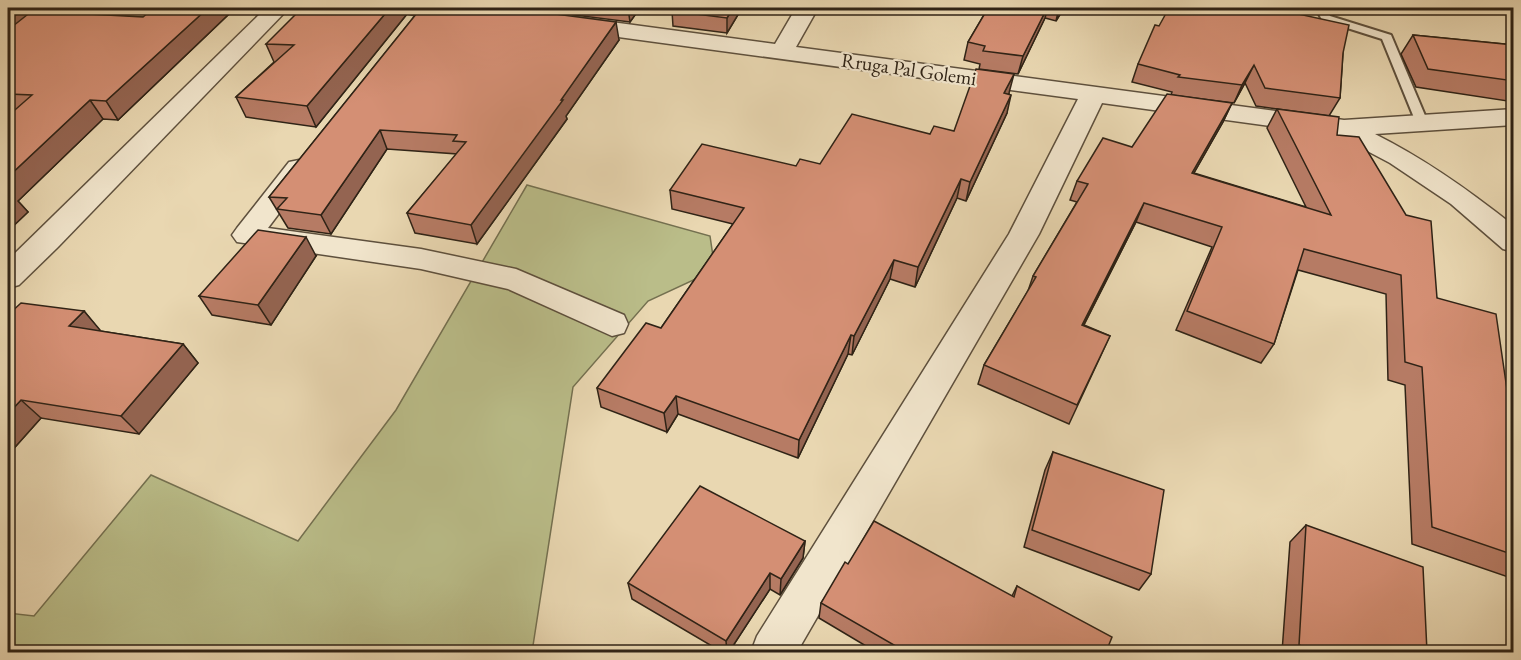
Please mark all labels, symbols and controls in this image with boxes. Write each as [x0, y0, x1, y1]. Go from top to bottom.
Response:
street label: Rruga Pal Golemi [840, 47, 978, 91]

